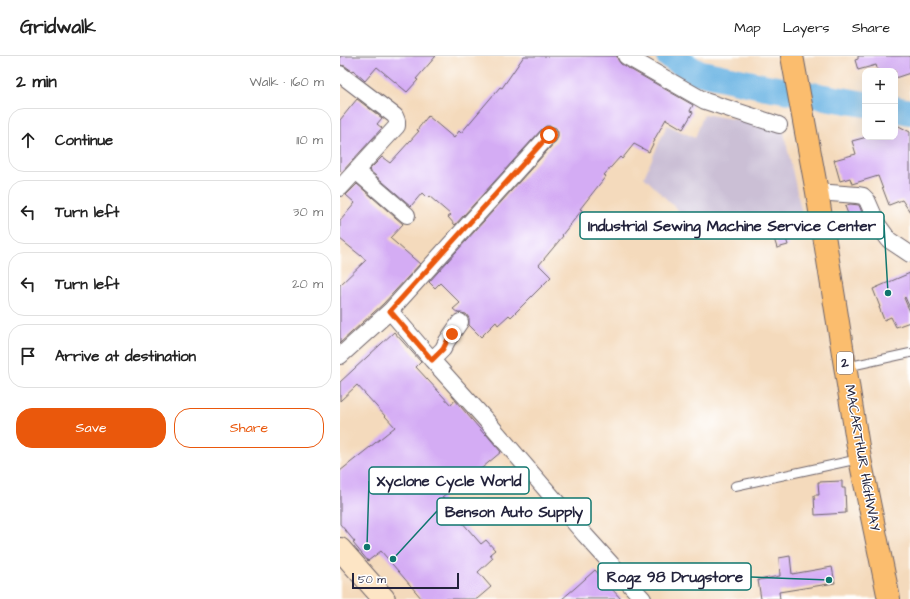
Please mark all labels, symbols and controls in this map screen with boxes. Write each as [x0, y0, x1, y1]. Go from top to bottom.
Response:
text: Gridwalk [20, 14, 96, 41]
text: Map [734, 18, 761, 38]
text: Layers [783, 18, 830, 38]
text: Share [852, 18, 890, 38]
map controls [862, 68, 898, 140]
button: + [862, 68, 898, 104]
text: 2 min [16, 70, 57, 94]
text: Walk · 160 m [250, 73, 324, 91]
button: − [862, 104, 898, 140]
route start [540, 126, 558, 144]
icon: ahead [17, 129, 39, 151]
text: Continue [55, 130, 113, 151]
text: 110 m [296, 131, 323, 149]
icon: left [17, 201, 39, 223]
text: Turn left [55, 202, 119, 223]
text: 30 m [293, 203, 323, 221]
callout: Industrial Sewing Machine Service Center [580, 212, 884, 239]
text: Industrial Sewing Machine Service Center [588, 216, 877, 239]
icon: left [17, 273, 39, 295]
text: Turn left [55, 274, 119, 295]
text: 20 m [292, 275, 323, 293]
route end [443, 325, 461, 343]
icon: arrive [17, 345, 39, 367]
text: Arrive at destination [55, 346, 196, 367]
road number: 2 [837, 352, 853, 374]
street label: MACARTHUR HIGHWAY [839, 383, 885, 533]
button: Save [16, 408, 166, 448]
button: Share [174, 408, 324, 448]
callout: Xyclone Cycle World [369, 467, 529, 494]
text: Xyclone Cycle World [377, 471, 522, 493]
callout: Benson Auto Supply [437, 498, 591, 525]
text: Benson Auto Supply [445, 502, 584, 524]
callout: Rogz 98 Drugstore [598, 563, 751, 590]
text: Rogz 98 Drugstore [607, 567, 743, 590]
scale bar [352, 571, 459, 590]
text: 50 m [358, 572, 386, 587]

